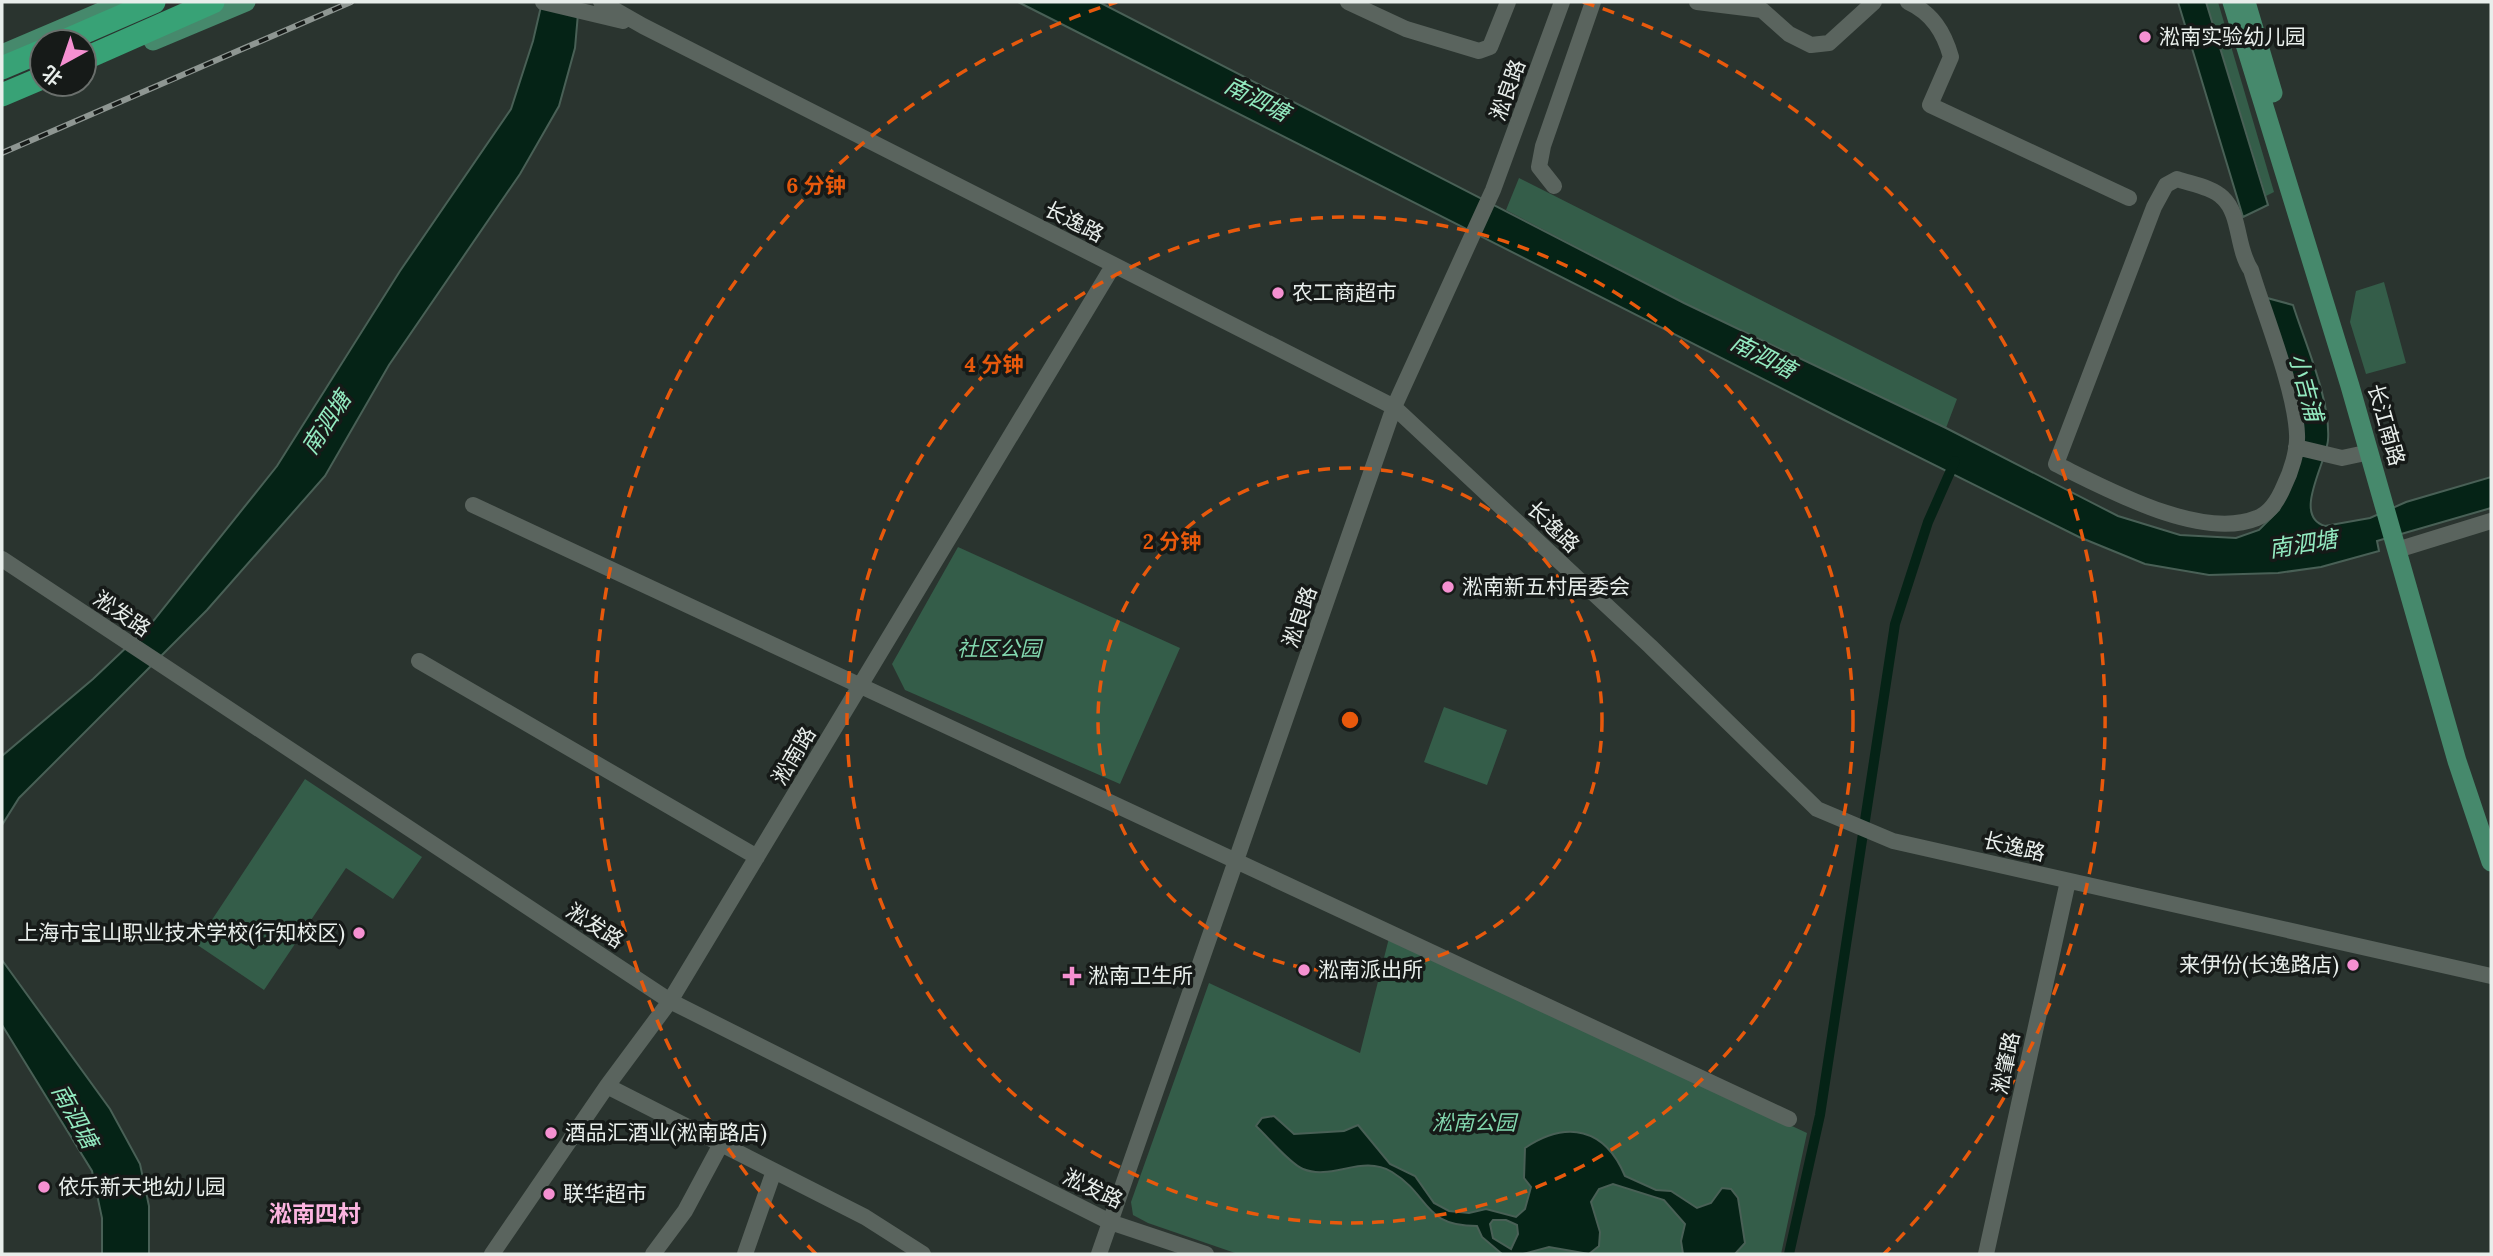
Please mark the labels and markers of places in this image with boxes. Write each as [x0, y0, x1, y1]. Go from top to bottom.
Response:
place label: 淞南实验幼儿园 [2159, 23, 2306, 50]
marker: 淞南实验幼儿园 [2137, 29, 2153, 45]
place label: 农工商超市 [1292, 279, 1397, 306]
marker: 农工商超市 [1270, 285, 1286, 301]
place label: 淞南新五村居委会 [1462, 573, 1630, 600]
marker: 淞南新五村居委会 [1440, 579, 1456, 595]
centre of rings [1338, 708, 1362, 732]
place label: 上海市宝山职业技术学校(行知校区) [17, 919, 345, 946]
marker: 上海市宝山职业技术学校(行知校区) [351, 925, 367, 941]
place label: 来伊份(长逸路店) [2179, 951, 2339, 978]
place label: 淞南派出所 [1318, 956, 1423, 983]
marker: 来伊份(长逸路店) [2345, 957, 2361, 973]
place label: 淞南卫生所 [1088, 962, 1193, 989]
marker: 淞南派出所 [1296, 962, 1312, 978]
marker: 淞南卫生所 [1062, 966, 1082, 986]
place label: 酒品汇酒业(淞南路店) [565, 1119, 767, 1146]
marker: 酒品汇酒业(淞南路店) [543, 1125, 559, 1141]
place label: 依乐新天地幼儿园 [58, 1173, 226, 1200]
marker: 依乐新天地幼儿园 [36, 1179, 52, 1195]
place label: 联华超市 [563, 1180, 647, 1207]
marker: 联华超市 [541, 1186, 557, 1202]

